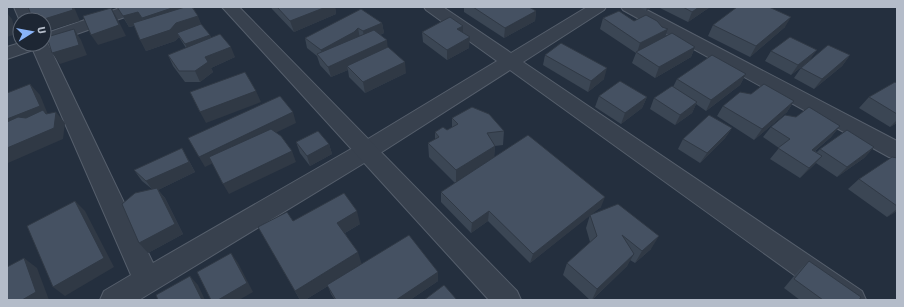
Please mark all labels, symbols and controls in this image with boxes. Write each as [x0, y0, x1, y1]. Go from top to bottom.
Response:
north arrow [12, 12, 52, 52]
text: U [35, 26, 48, 34]

